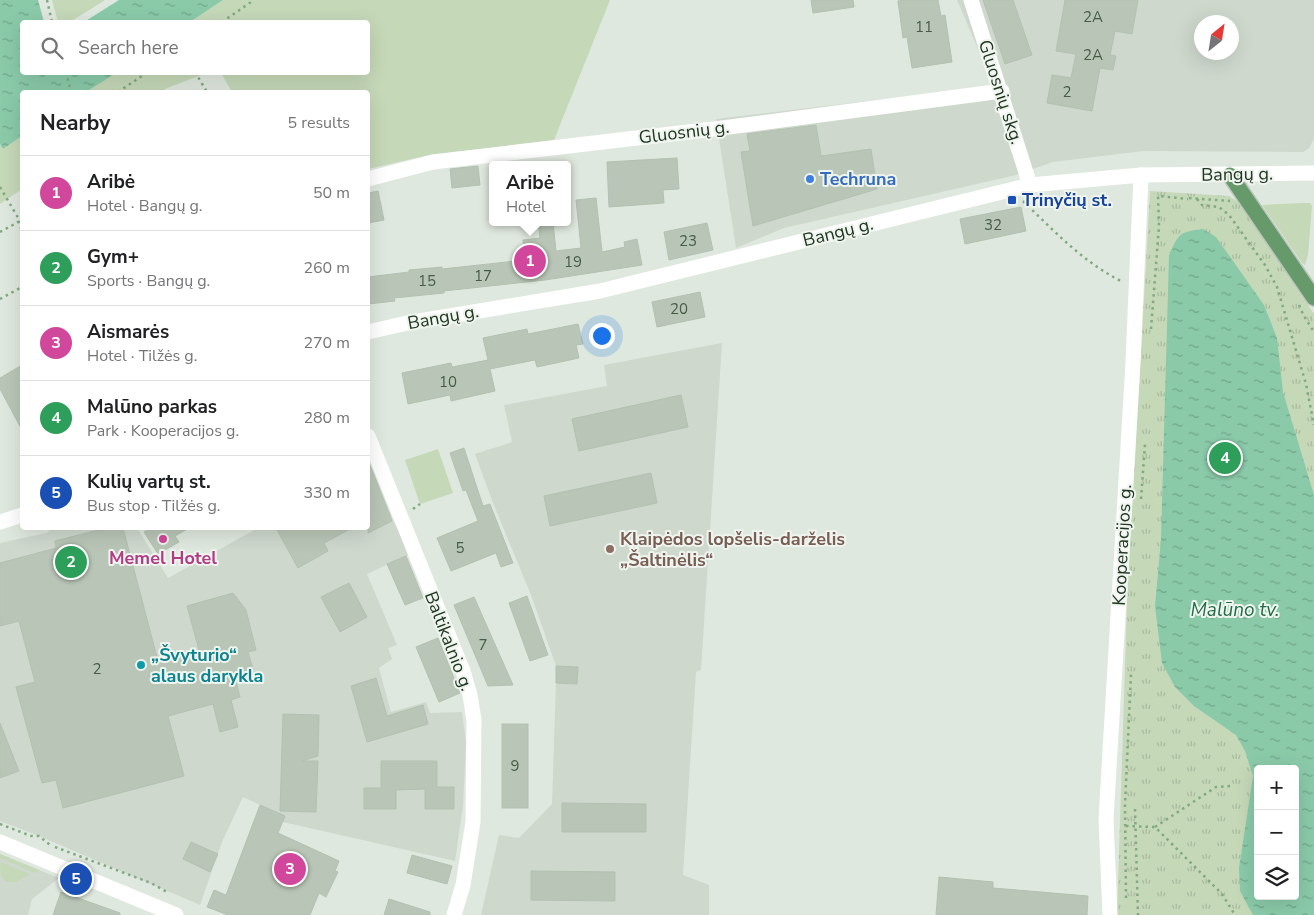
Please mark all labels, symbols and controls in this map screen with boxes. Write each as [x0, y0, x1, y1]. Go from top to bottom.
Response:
house number: 2A [1083, 7, 1103, 27]
north arrow [1194, 15, 1239, 60]
house number: 11 [915, 17, 933, 37]
search box [20, 20, 370, 75]
icon: search [38, 34, 66, 62]
text: Search here [78, 35, 179, 61]
street label: Gluosnių skg. [973, 37, 1029, 147]
house number: 2A [1083, 45, 1103, 65]
house number: 2 [1062, 82, 1072, 102]
text: Nearby [40, 109, 110, 137]
text: 5 results [288, 112, 350, 134]
street label: Gluosnių g. [637, 115, 731, 149]
popup [489, 161, 571, 226]
street label: Bangų g. [1201, 161, 1273, 187]
place label: Techruna [820, 167, 896, 191]
text: Aribė [87, 169, 135, 195]
text: Aribė [506, 170, 554, 196]
marker: Techruna [804, 173, 816, 185]
text: 1 [51, 182, 61, 204]
text: 50 m [313, 182, 350, 204]
place label: Trinyčių st. [1022, 188, 1112, 212]
marker: Trinyčių st. [1006, 194, 1018, 206]
text: Hotel · Bangų g. [87, 195, 203, 217]
text: Hotel [506, 196, 546, 218]
street label: Bangų g. [800, 212, 876, 252]
house number: 32 [984, 215, 1002, 235]
house number: 23 [679, 231, 697, 251]
pin: 1 [514, 242, 546, 280]
text: Gym+ [87, 244, 139, 270]
house number: 19 [564, 252, 582, 272]
text: 2 [51, 257, 61, 279]
text: 260 m [303, 257, 350, 279]
house number: 17 [474, 266, 492, 286]
text: Sports · Bangų g. [87, 270, 210, 292]
house number: 15 [418, 271, 436, 291]
street label: Bangų g. [406, 299, 480, 335]
house number: 20 [670, 299, 688, 319]
text: Aismarės [87, 319, 169, 345]
your location [589, 323, 615, 349]
text: 3 [51, 332, 61, 354]
text: 270 m [303, 332, 350, 354]
text: Hotel · Tilžės g. [87, 345, 197, 367]
house number: 10 [439, 372, 457, 392]
text: Malūno parkas [87, 394, 217, 420]
text: 4 [51, 407, 61, 429]
text: 280 m [303, 407, 350, 429]
text: Park · Kooperacijos g. [87, 420, 239, 442]
pin: 4 [1209, 439, 1241, 477]
text: Kulių vartų st. [87, 469, 211, 495]
text: 5 [51, 482, 61, 504]
text: 330 m [303, 482, 350, 504]
street label: Kooperacijos g. [1107, 484, 1137, 606]
text: Bus stop · Tilžės g. [87, 495, 221, 517]
place label: Klaipėdos lopšelis-darželis „Šaltinėlis“ [620, 527, 845, 572]
marker: Memel Hotel [157, 533, 169, 545]
house number: 5 [455, 538, 465, 558]
pin: 2 [55, 543, 87, 581]
marker: Klaipėdos lopšelis-darželis „Šaltinėlis“ [604, 543, 616, 555]
place label: Memel Hotel [109, 546, 217, 570]
street label: Baltikalnio g. [419, 588, 479, 694]
water label: Malūno tv. [1191, 597, 1279, 623]
house number: 7 [478, 635, 488, 655]
place label: „Švyturio“ alaus darykla [151, 643, 263, 688]
house number: 2 [92, 659, 102, 679]
marker: „Švyturio“ alaus darykla [135, 659, 147, 671]
house number: 9 [510, 756, 520, 776]
map controls [1254, 765, 1299, 900]
button: + [1254, 765, 1299, 810]
button: − [1254, 810, 1299, 855]
pin: 3 [274, 850, 306, 888]
button: layers [1254, 855, 1299, 900]
pin: 5 [60, 860, 92, 898]

